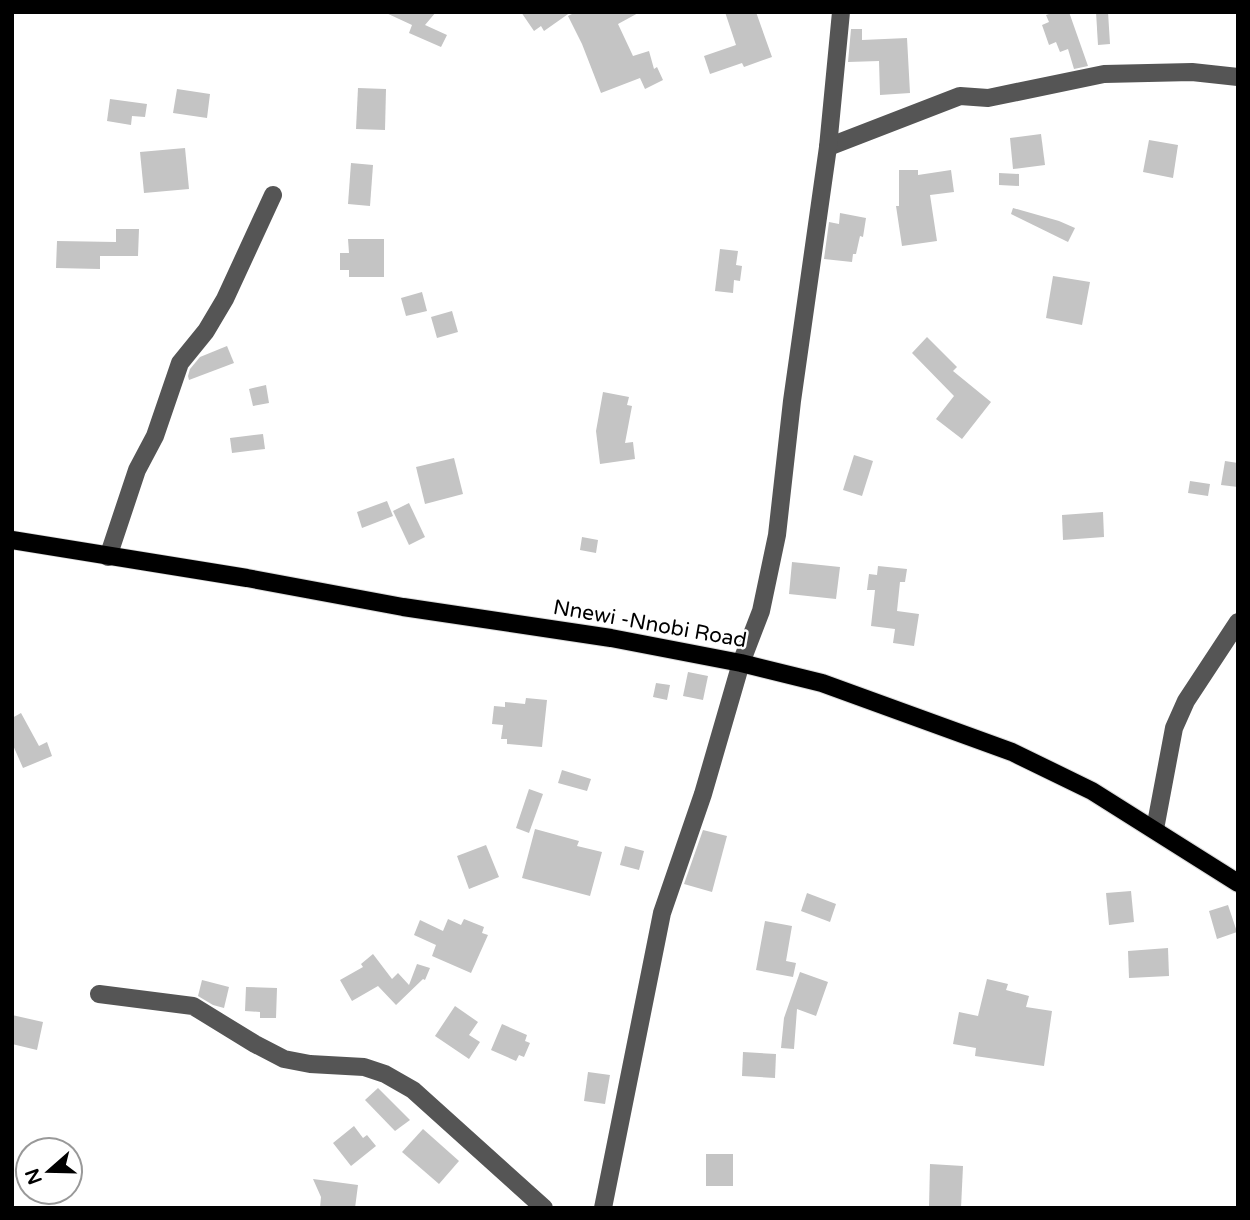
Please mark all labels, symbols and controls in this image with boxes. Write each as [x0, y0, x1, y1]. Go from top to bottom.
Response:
street label: Nnewi -Nnobi Road [551, 595, 749, 653]
north arrow [14, 1136, 84, 1206]
text: N [21, 1166, 47, 1187]

